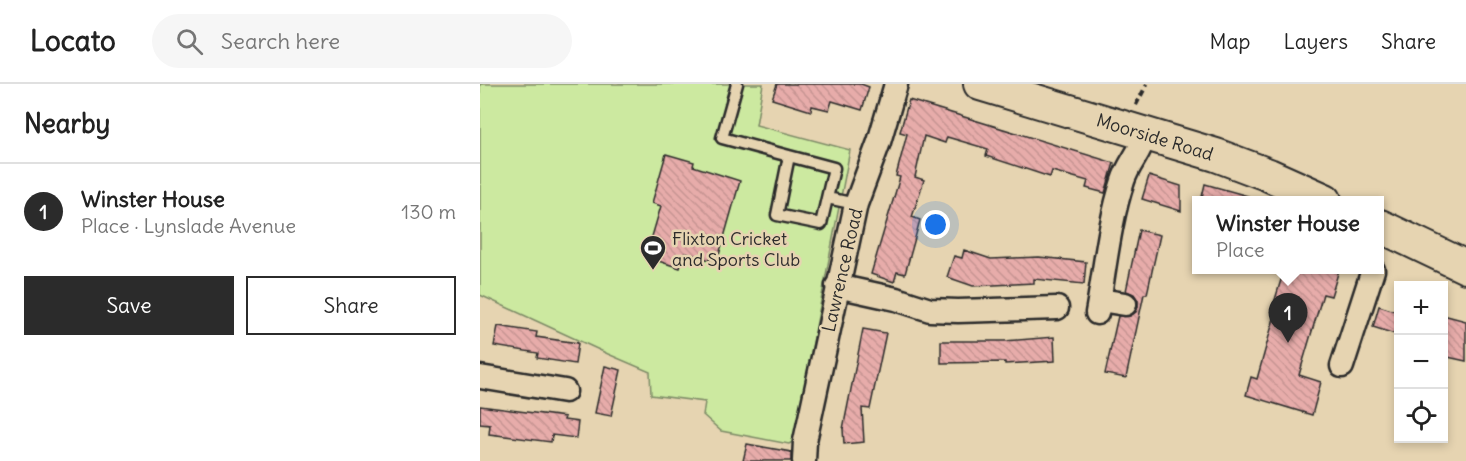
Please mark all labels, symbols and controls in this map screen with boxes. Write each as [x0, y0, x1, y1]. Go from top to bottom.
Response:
search box [152, 14, 572, 68]
text: Locato [30, 23, 116, 59]
icon: search [173, 25, 206, 58]
text: Search here [221, 27, 340, 55]
text: Map [1210, 28, 1250, 55]
text: Layers [1283, 28, 1348, 55]
text: Share [1381, 28, 1436, 55]
text: Nearby [24, 107, 110, 140]
street label: Moorside Road [1094, 108, 1217, 166]
text: Winster House [81, 185, 225, 213]
popup [1192, 196, 1384, 274]
text: 1 [40, 199, 47, 224]
text: 130 m [401, 199, 456, 224]
street label: Lawrence Road [817, 206, 867, 334]
text: Winster House [1216, 209, 1360, 237]
your location [921, 210, 950, 239]
text: Place · Lynslade Avenue [81, 213, 296, 238]
place label: Flixton Cricket and Sports Club [672, 227, 800, 271]
sports icon: Flixton Cricket and Sports Club [638, 233, 668, 271]
text: Place [1216, 237, 1265, 262]
button: Save [24, 276, 234, 335]
button: Share [246, 276, 456, 335]
map controls [1394, 281, 1448, 443]
button: + [1394, 281, 1448, 335]
pin: 1 [1268, 294, 1308, 343]
button: − [1394, 335, 1448, 389]
button: locate [1394, 389, 1448, 443]

